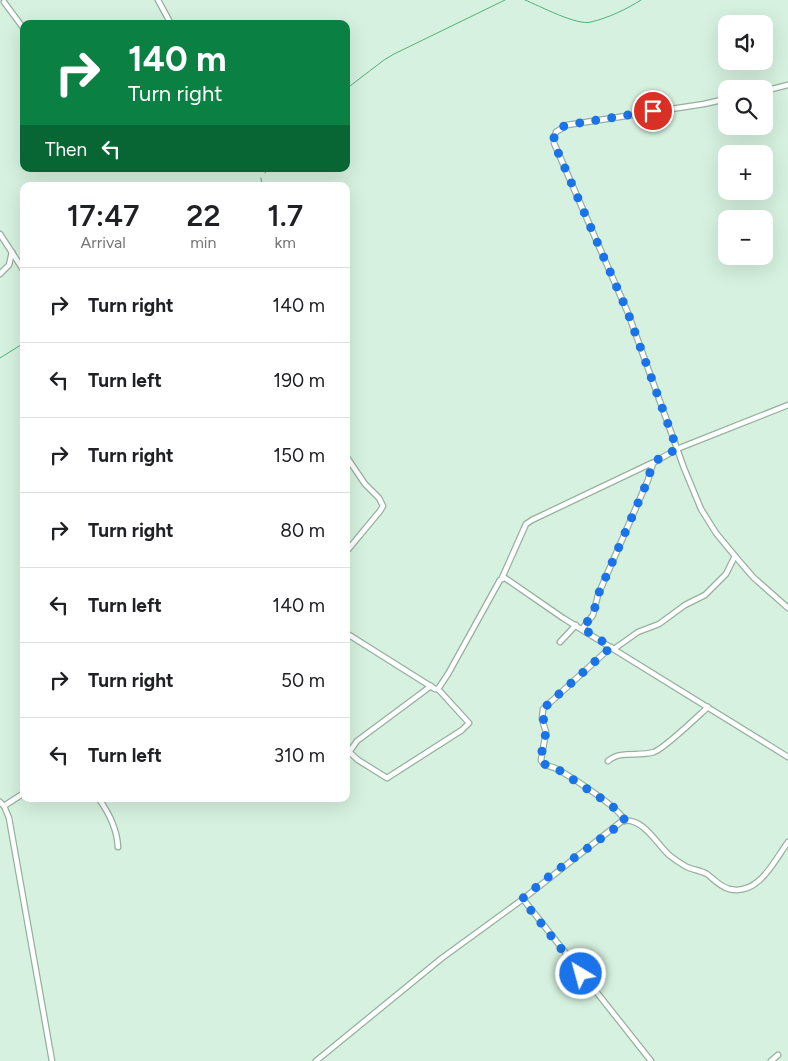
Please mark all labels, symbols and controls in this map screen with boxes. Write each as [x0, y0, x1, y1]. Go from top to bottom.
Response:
map controls [718, 15, 773, 265]
button: sound [718, 15, 773, 70]
text: 140 m [128, 38, 226, 80]
icon: right [45, 40, 110, 105]
text: Turn right [128, 80, 223, 107]
button: search [718, 80, 773, 135]
pin [632, 90, 674, 132]
icon: arrive [639, 97, 667, 125]
icon: left [97, 135, 125, 163]
text: Then [45, 138, 87, 161]
button: + [718, 145, 773, 200]
text: 17:47 [67, 197, 140, 234]
text: 22 [186, 197, 221, 234]
text: 1.7 [267, 197, 303, 234]
button: − [718, 210, 773, 265]
text: Arrival [81, 233, 126, 252]
text: min [190, 233, 217, 252]
text: km [275, 233, 296, 252]
icon: right [45, 291, 73, 319]
text: Turn right [88, 294, 174, 317]
text: 140 m [272, 294, 325, 317]
icon: left [45, 366, 73, 394]
text: Turn left [88, 369, 162, 392]
text: 190 m [273, 369, 325, 392]
icon: right [45, 441, 73, 469]
text: Turn right [88, 444, 174, 467]
text: 150 m [273, 444, 325, 467]
icon: right [45, 516, 73, 544]
text: Turn right [88, 519, 174, 542]
text: 80 m [280, 519, 325, 542]
icon: left [45, 591, 73, 619]
text: Turn left [88, 594, 162, 617]
text: 140 m [272, 594, 325, 617]
icon: right [45, 666, 73, 694]
text: Turn right [88, 669, 174, 692]
text: 50 m [281, 669, 325, 692]
icon: left [45, 741, 73, 769]
text: Turn left [88, 744, 162, 767]
text: 310 m [274, 744, 325, 767]
position arrow [554, 947, 606, 999]

